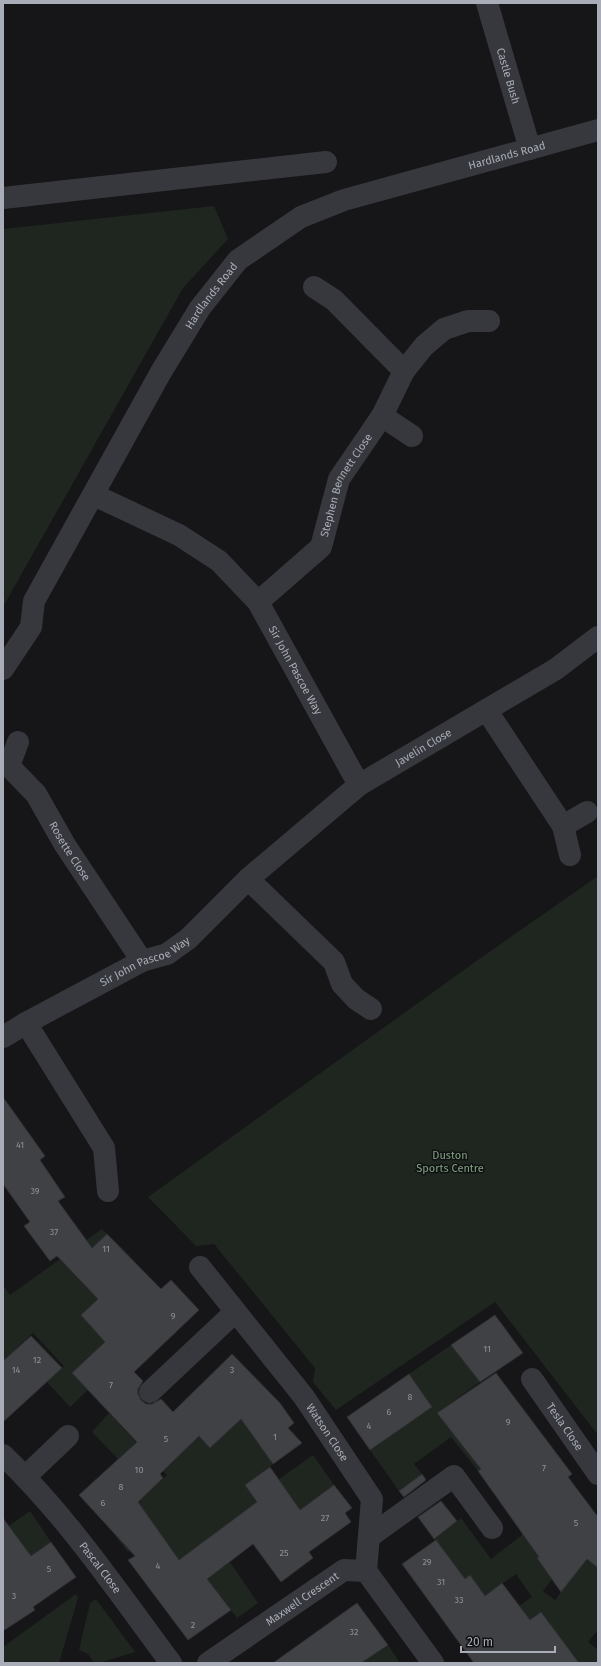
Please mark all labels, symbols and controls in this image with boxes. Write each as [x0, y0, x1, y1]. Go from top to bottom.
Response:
street label: Castle Bush [494, 47, 522, 106]
street label: Hardlands Road [467, 139, 547, 172]
street label: Hardlands Road [183, 260, 240, 332]
street label: Stephen Bennett Close [318, 431, 375, 539]
street label: Sir John Pascoe Way [265, 624, 325, 717]
street label: Javelin Close [393, 726, 454, 769]
street label: Rosette Close [46, 819, 93, 884]
street label: Sir John Pascoe Way [98, 934, 193, 989]
house number: 41 [16, 1140, 24, 1150]
park label: Duston Sports Centre [416, 1149, 484, 1175]
house number: 39 [30, 1186, 40, 1196]
house number: 37 [50, 1227, 58, 1237]
house number: 11 [102, 1244, 110, 1254]
house number: 9 [171, 1311, 176, 1321]
house number: 11 [483, 1344, 491, 1354]
house number: 12 [33, 1355, 41, 1365]
house number: 14 [12, 1365, 21, 1375]
house number: 3 [230, 1365, 234, 1375]
house number: 7 [109, 1380, 113, 1390]
house number: 8 [408, 1392, 413, 1402]
street label: Watson Close [303, 1401, 351, 1464]
street label: Tesla Close [544, 1401, 586, 1453]
house number: 6 [387, 1407, 392, 1417]
house number: 9 [506, 1417, 511, 1427]
house number: 4 [367, 1421, 372, 1431]
house number: 1 [273, 1432, 277, 1442]
house number: 5 [164, 1434, 169, 1444]
house number: 7 [542, 1463, 546, 1473]
house number: 10 [135, 1465, 143, 1475]
house number: 8 [119, 1482, 124, 1492]
house number: 6 [101, 1498, 106, 1508]
house number: 27 [321, 1513, 329, 1523]
house number: 5 [574, 1518, 579, 1528]
street label: Pascal Close [76, 1540, 124, 1596]
house number: 25 [280, 1548, 289, 1558]
house number: 29 [422, 1557, 432, 1567]
house number: 4 [156, 1561, 161, 1571]
house number: 5 [47, 1564, 52, 1574]
street label: Maxwell Crescent [263, 1569, 341, 1629]
house number: 31 [437, 1577, 445, 1587]
house number: 3 [12, 1591, 16, 1601]
house number: 33 [455, 1595, 463, 1605]
house number: 2 [191, 1620, 195, 1630]
house number: 32 [350, 1627, 358, 1637]
scale bar [461, 1628, 555, 1654]
text: 20 m [467, 1635, 493, 1649]

